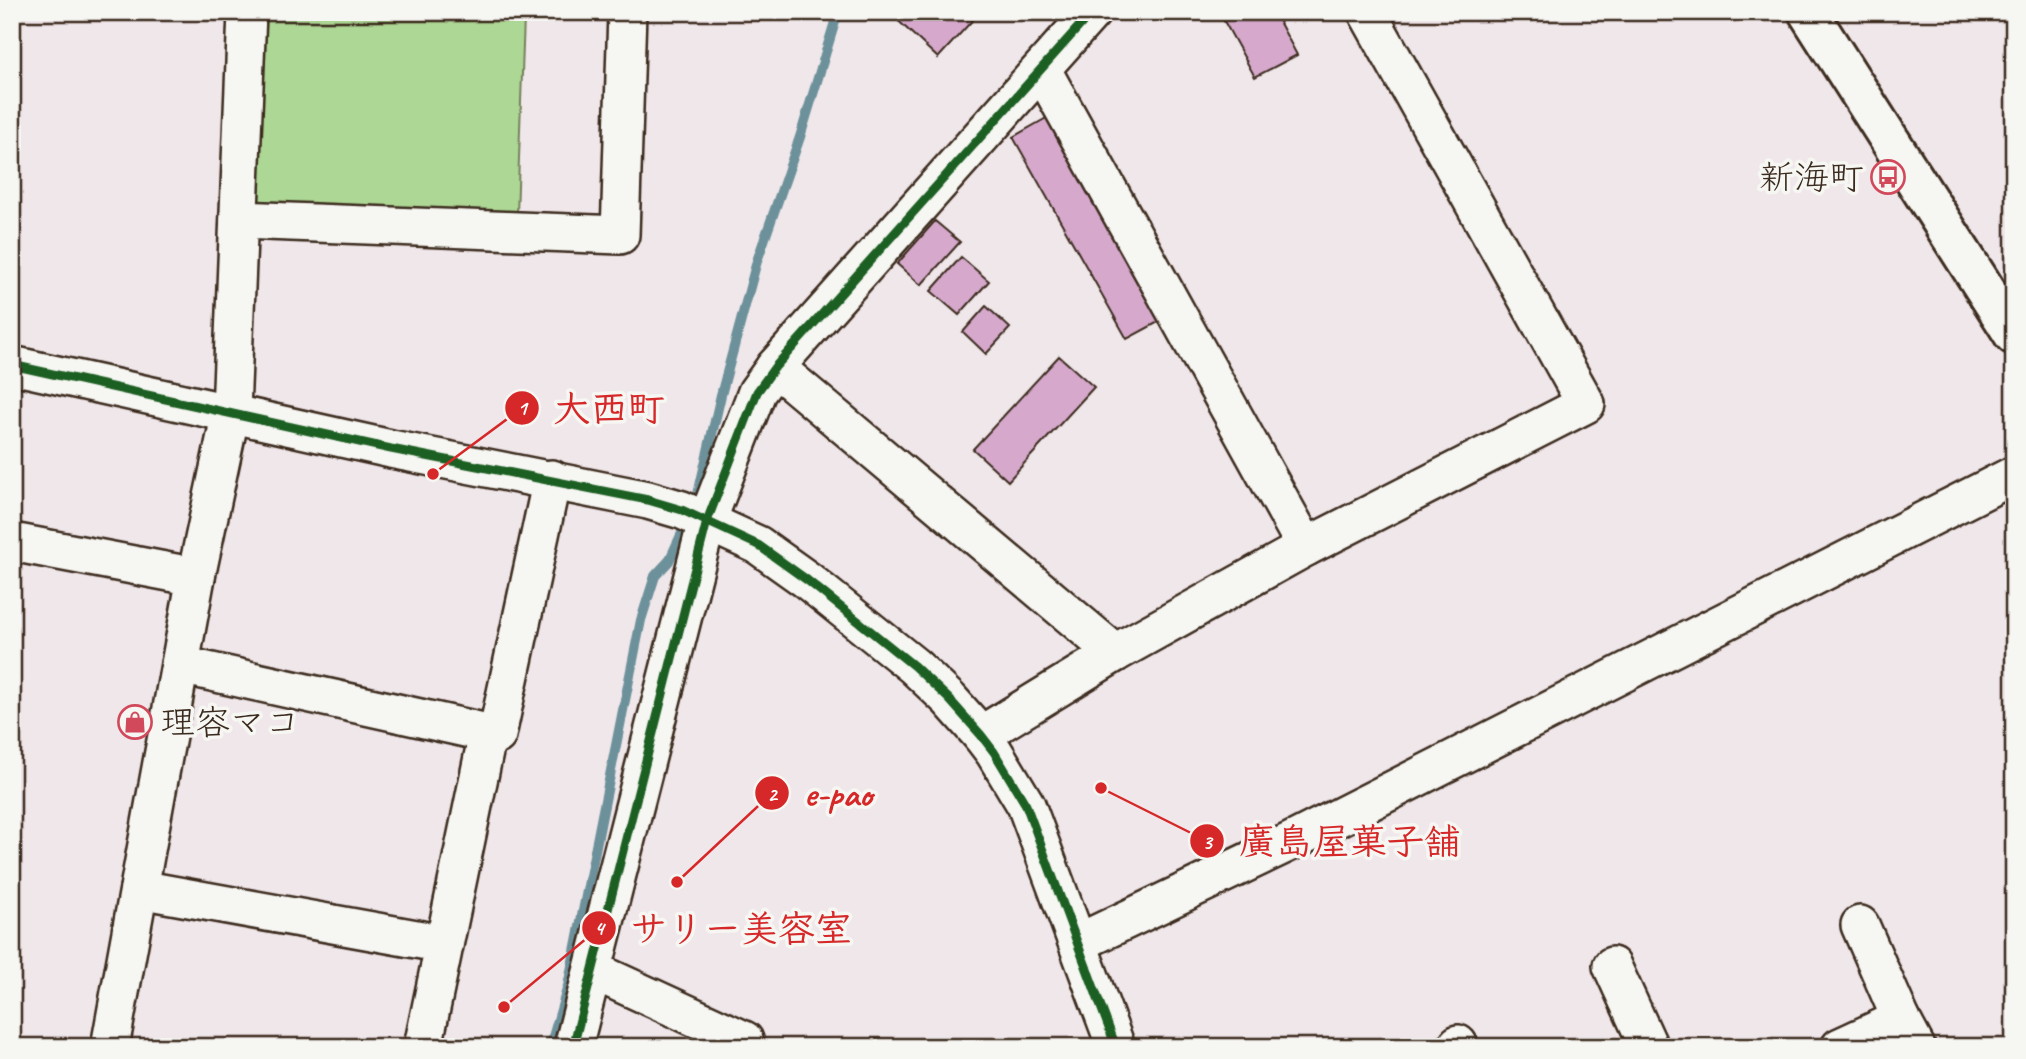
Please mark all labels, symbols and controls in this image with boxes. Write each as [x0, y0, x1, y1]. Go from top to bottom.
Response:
place label: 新海町 [1759, 155, 1864, 200]
bus stop icon: 新海町 [1869, 158, 1907, 196]
callout: 大西町 [504, 379, 678, 437]
text: 大西町 [554, 385, 665, 432]
text: 1 [517, 395, 529, 421]
place label: 理容マコ [160, 700, 300, 745]
shop icon: 理容マコ [116, 703, 154, 741]
callout: e-pao [755, 764, 886, 822]
text: e-pao [804, 770, 876, 817]
text: 2 [767, 781, 779, 807]
callout: 廣島屋菓子舗 [1190, 812, 1475, 870]
text: 廣島屋菓子舗 [1239, 818, 1461, 865]
text: 3 [1202, 829, 1214, 855]
callout: サリー美容室 [581, 899, 866, 957]
text: サリー美容室 [630, 905, 852, 952]
text: 4 [594, 915, 606, 941]

